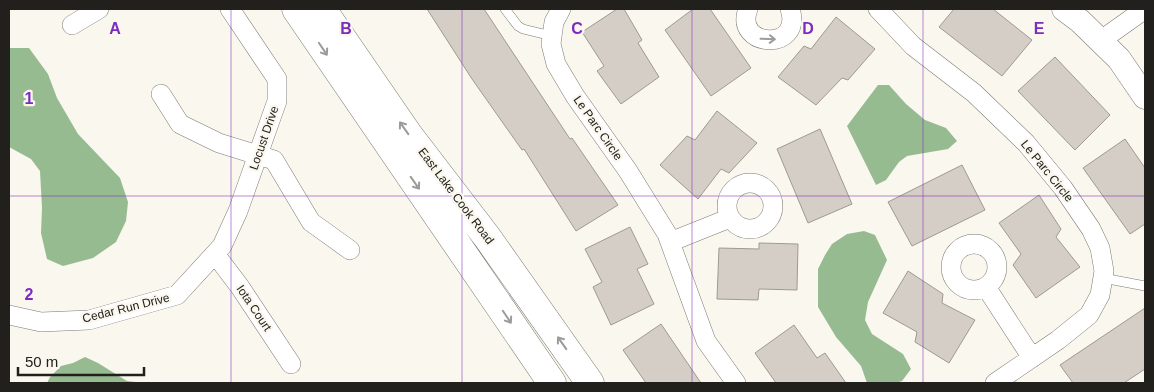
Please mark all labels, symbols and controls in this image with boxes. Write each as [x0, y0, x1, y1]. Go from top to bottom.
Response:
text: A [109, 20, 121, 37]
text: B [340, 20, 352, 37]
text: C [571, 20, 583, 37]
text: D [802, 20, 814, 37]
text: E [1034, 20, 1045, 37]
one-way arrow [759, 34, 775, 43]
one-way arrow [318, 42, 328, 56]
text: 1 [25, 90, 34, 107]
street label: Le Parc Circle [571, 93, 626, 163]
street label: Locust Drive [247, 104, 282, 172]
one-way arrow [399, 121, 409, 135]
street label: Le Parc Circle [1018, 137, 1076, 205]
street label: East Lake Cook Road [415, 145, 497, 247]
one-way arrow [410, 176, 420, 190]
street label: Iota Court [233, 282, 275, 334]
text: 2 [25, 286, 34, 303]
street label: Cedar Run Drive [81, 290, 171, 326]
one-way arrow [502, 310, 512, 324]
one-way arrow [557, 337, 567, 351]
scale bar [18, 344, 144, 376]
text: 50 m [25, 353, 58, 370]

